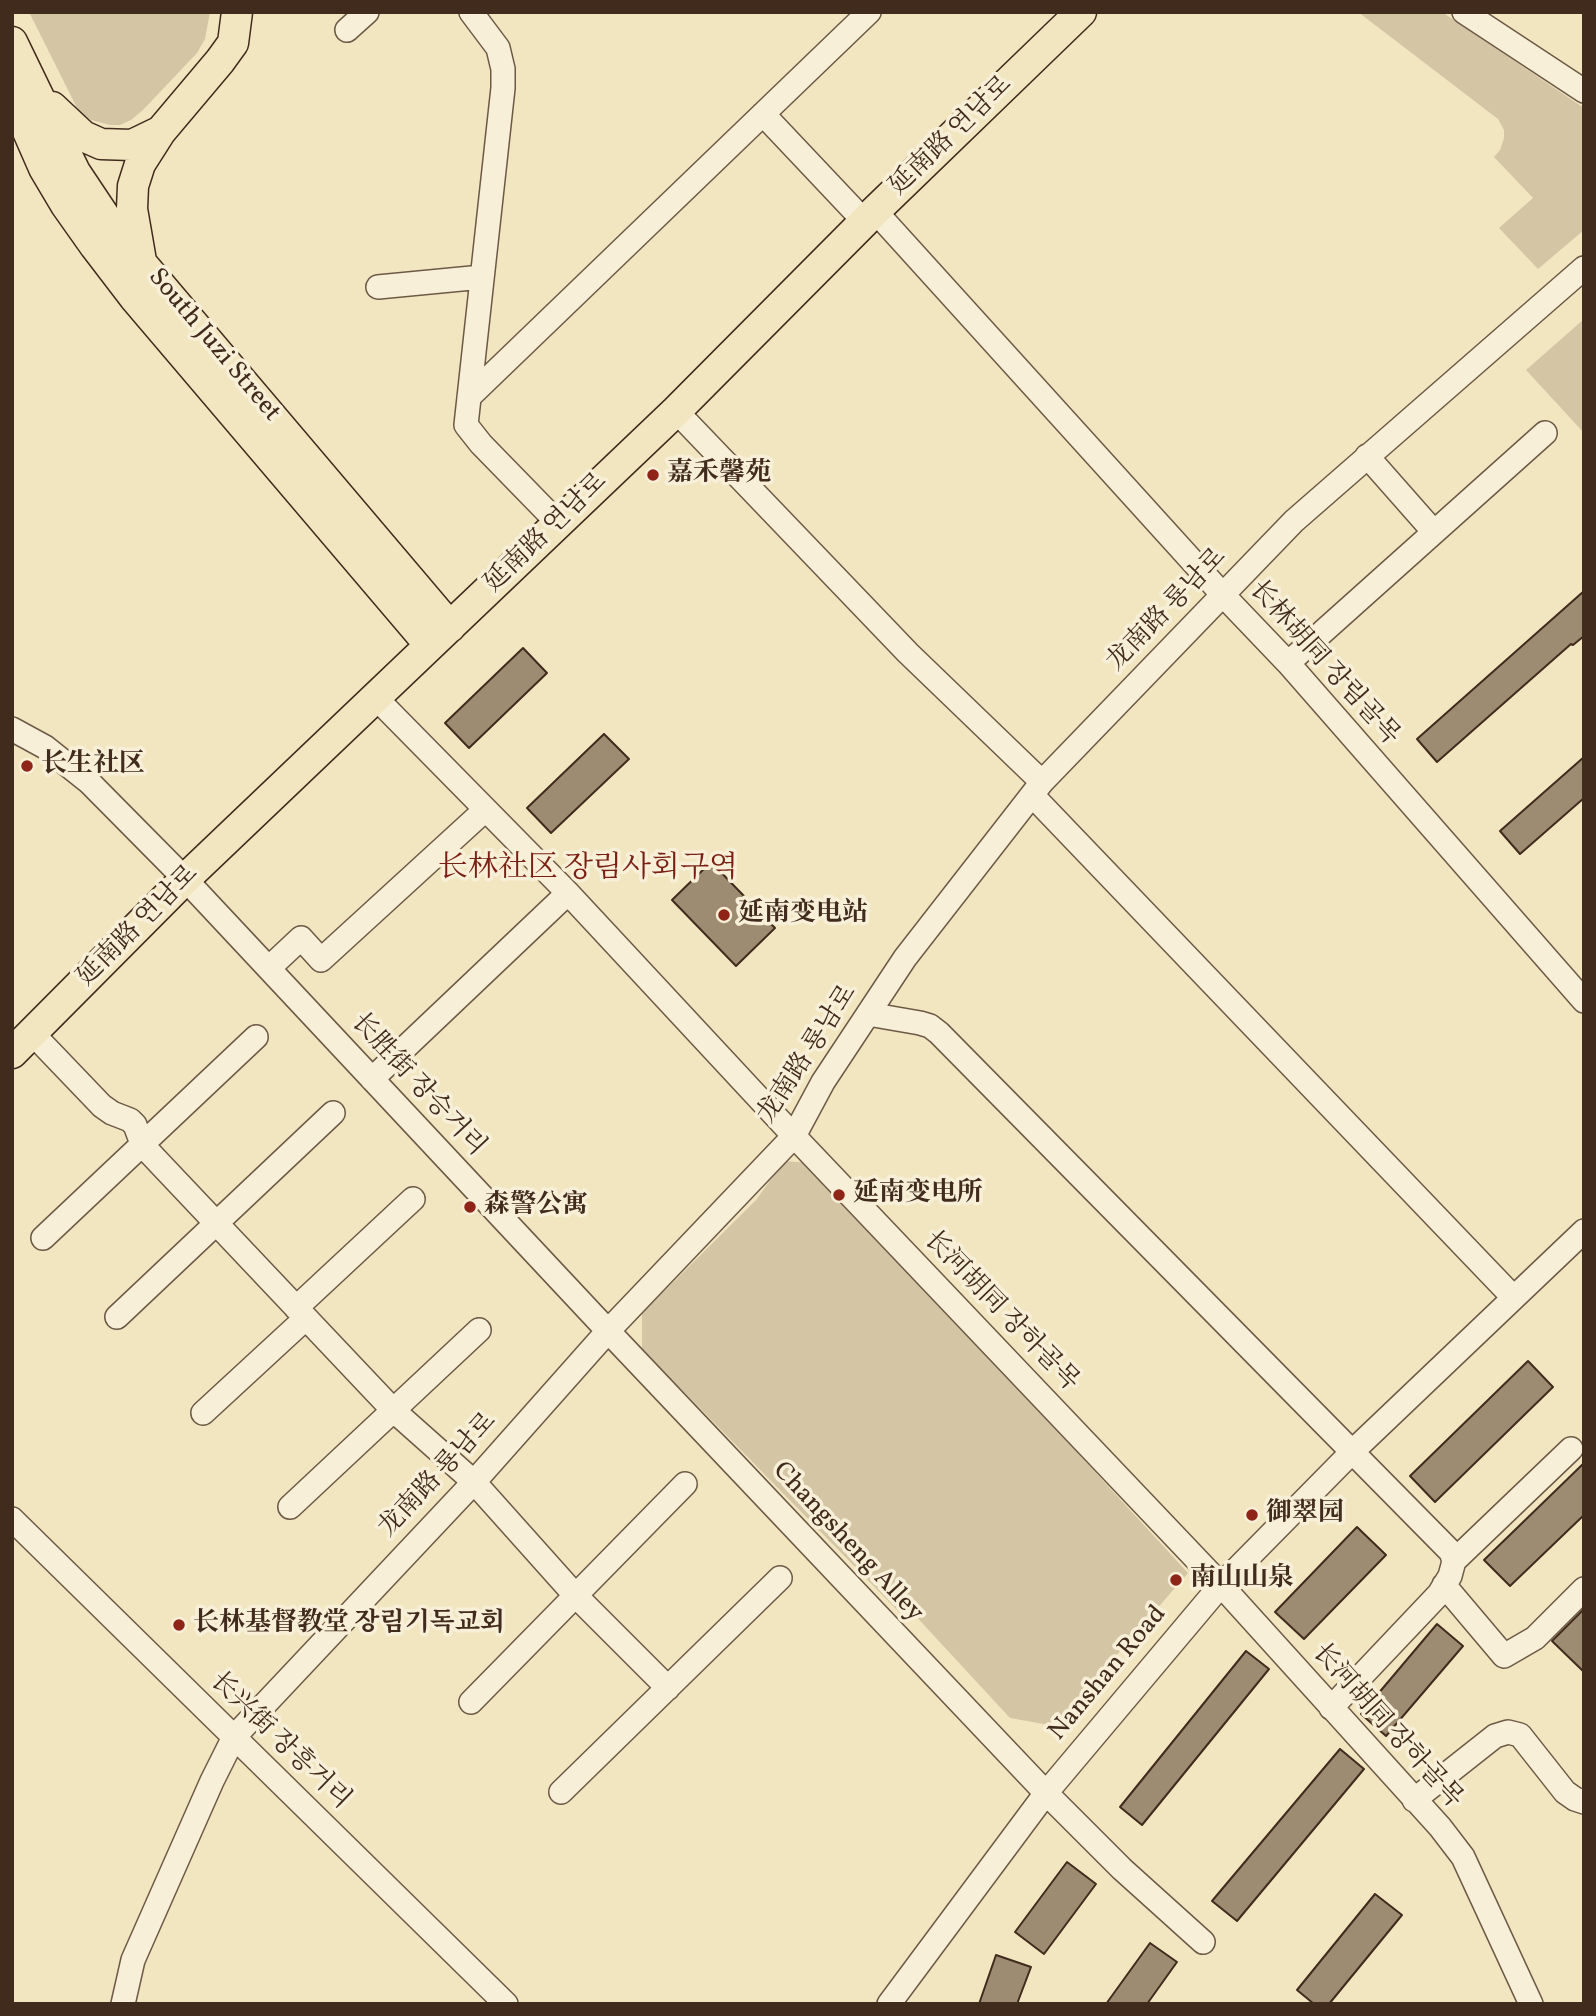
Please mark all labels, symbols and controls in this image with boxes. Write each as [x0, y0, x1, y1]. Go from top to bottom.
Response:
street label: 延南路 연남로 [884, 71, 1020, 203]
street label: South Juzi Street [140, 263, 286, 429]
place label: 嘉禾馨苑 [667, 459, 771, 491]
marker: 嘉禾馨苑 [645, 467, 661, 483]
street label: 延南路 연남로 [479, 468, 615, 600]
street label: 龙南路 룡남로 [1102, 543, 1234, 679]
street label: 长林胡同 장림골목 [1241, 576, 1405, 752]
place label: 长生社区 [41, 750, 145, 782]
marker: 长生社区 [19, 758, 35, 774]
district label: 长林社区 장림사회구역 [438, 852, 738, 888]
street label: 延南路 연남로 [72, 860, 206, 994]
place label: 延南变电站 [738, 899, 868, 931]
marker: 延南变电站 [716, 907, 732, 923]
street label: 龙南路 룡남로 [753, 980, 865, 1130]
street label: 长胜街 장승거리 [343, 1008, 491, 1164]
place label: 延南变电所 [853, 1179, 983, 1211]
marker: 延南变电所 [831, 1187, 847, 1203]
place label: 森警公寓 [484, 1191, 588, 1223]
marker: 森警公寓 [462, 1199, 478, 1215]
street label: 长河胡同 장하골목 [916, 1226, 1084, 1398]
street label: 龙南路 룡남로 [374, 1407, 504, 1545]
street label: Changsheng Alley [765, 1457, 929, 1629]
place label: 御翠园 [1266, 1499, 1344, 1531]
marker: 御翠园 [1244, 1507, 1260, 1523]
place label: 南山山泉 [1190, 1564, 1294, 1596]
marker: 南山山泉 [1168, 1572, 1184, 1588]
street label: Nanshan Road [1043, 1600, 1175, 1748]
place label: 长林基督教堂 장림기독교회 [193, 1609, 505, 1641]
marker: 长林基督教堂 장림기독교회 [171, 1617, 187, 1633]
street label: 长河胡同 장하골목 [1304, 1639, 1468, 1815]
street label: 长兴街 장흥거리 [202, 1667, 356, 1817]

